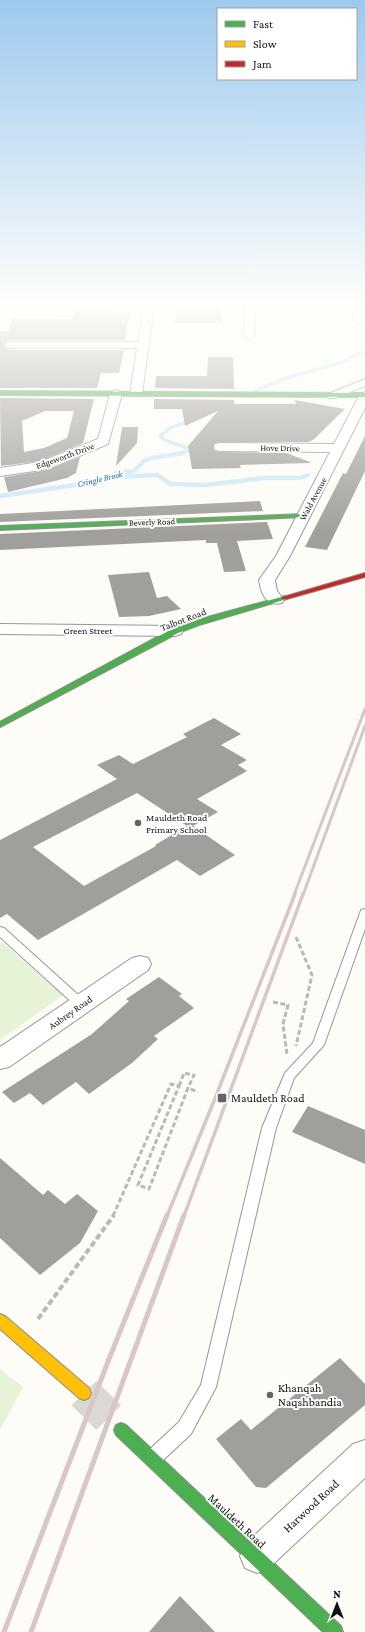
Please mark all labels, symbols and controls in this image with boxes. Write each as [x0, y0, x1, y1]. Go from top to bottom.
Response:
legend [217, 8, 357, 80]
text: Fast [253, 17, 274, 31]
text: Slow [253, 37, 277, 51]
text: Jam [252, 57, 272, 71]
street label: Edgeworth Drive [35, 441, 95, 471]
street label: Hove Drive [260, 443, 300, 453]
water label: Cringle Brook [76, 469, 125, 489]
street label: Wald Avenue [297, 476, 329, 522]
street label: Beverly Road [129, 516, 176, 528]
street label: Talbot Road [159, 605, 208, 633]
street label: Green Street [63, 625, 113, 636]
place label: Mauldeth Road Primary School [146, 812, 208, 835]
marker: Mauldeth Road Primary School [133, 818, 143, 828]
street label: Aubrey Road [46, 993, 95, 1031]
place label: Mauldeth Road [231, 1091, 305, 1105]
marker: Mauldeth Road [216, 1092, 228, 1104]
place label: Khanqah Naqshbandia [278, 1381, 342, 1409]
marker: Khanqah Naqshbandia [265, 1390, 275, 1400]
street label: Harwood Road [280, 1476, 342, 1535]
street label: Mauldeth Road [205, 1491, 269, 1552]
north arrow [317, 1584, 357, 1624]
text: N [333, 1588, 341, 1600]

